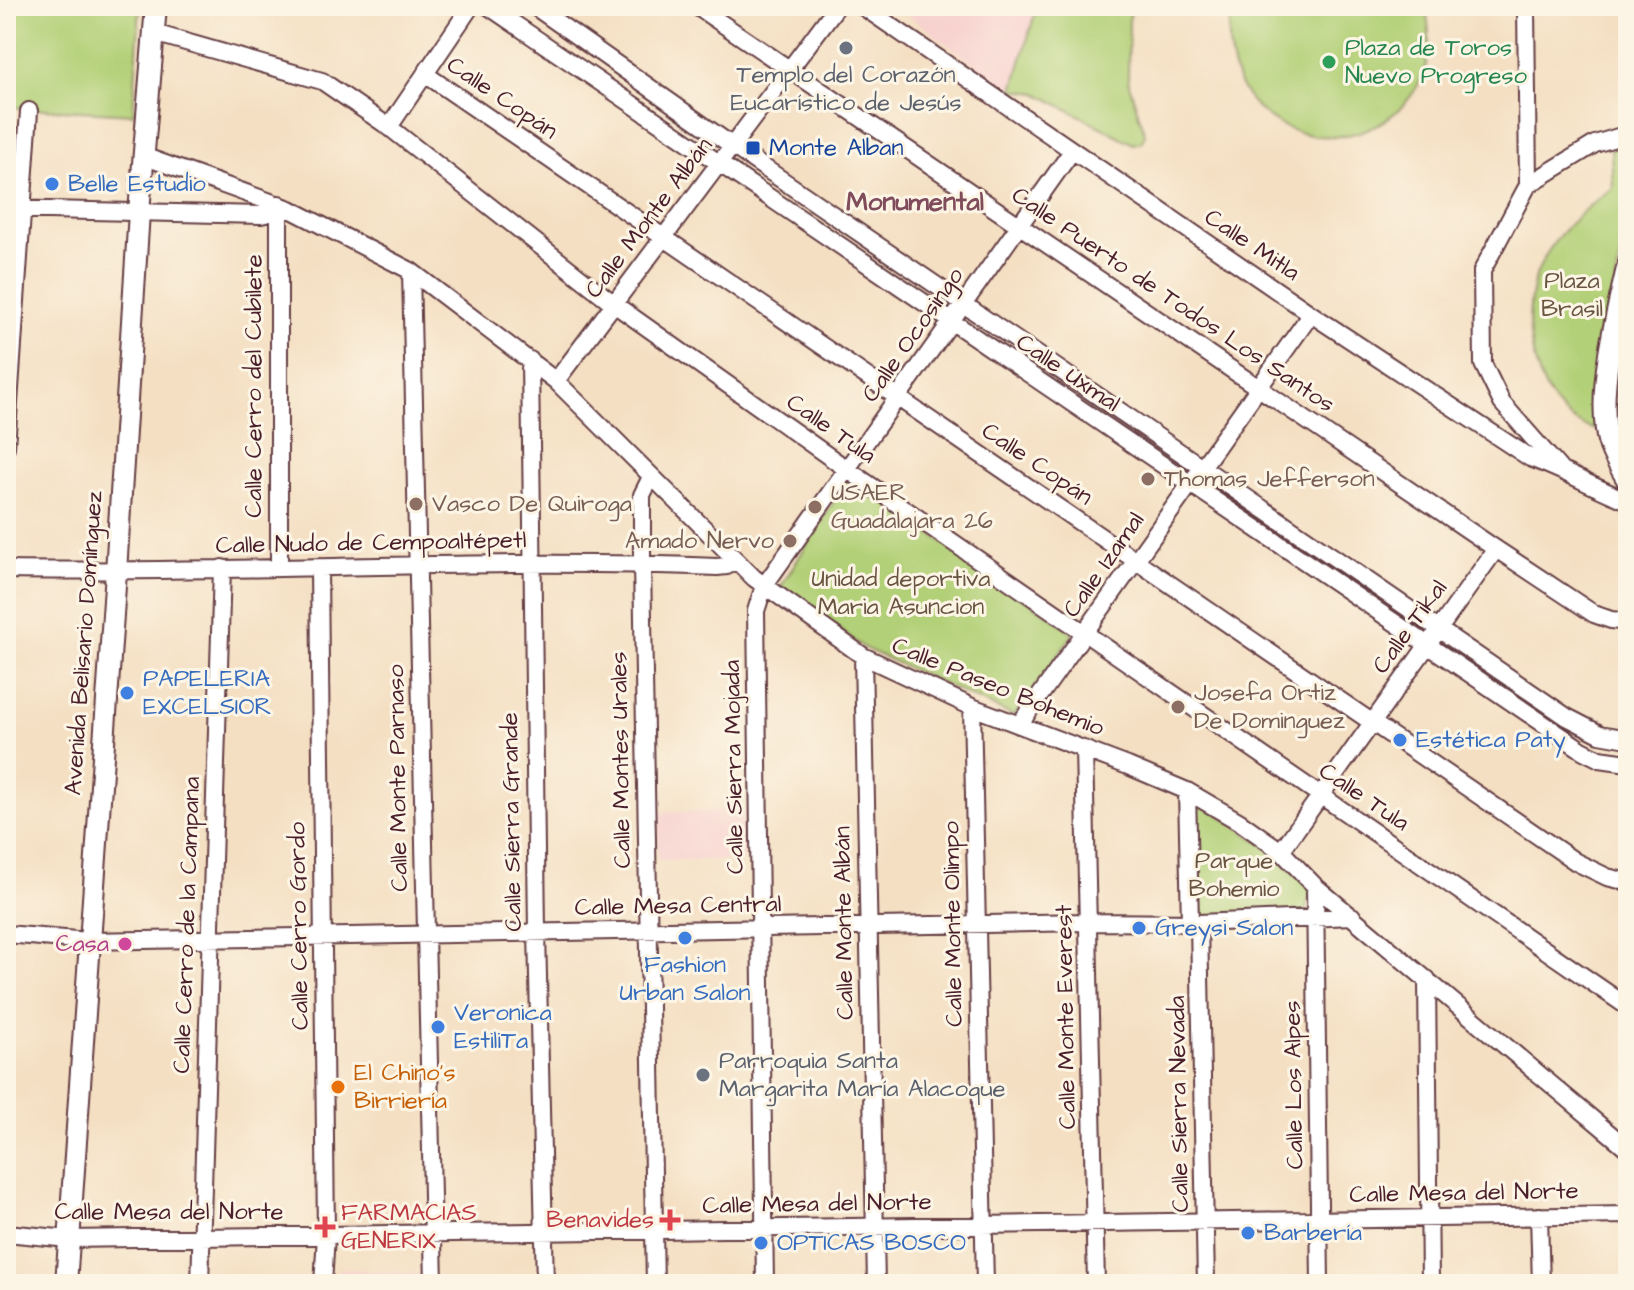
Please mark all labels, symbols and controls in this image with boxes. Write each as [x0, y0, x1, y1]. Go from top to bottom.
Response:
place label: Plaza de Toros Nuevo Progreso [1345, 31, 1527, 94]
marker: Templo del Corazón Eucarístico de Jesús [837, 39, 855, 57]
street label: Calle Copán [440, 48, 564, 148]
marker: Plaza de Toros Nuevo Progreso [1320, 53, 1338, 71]
place label: Templo del Corazón Eucarístico de Jesús [730, 58, 962, 120]
street label: Calle Monte Albán [577, 130, 721, 306]
place label: Monte Alban [769, 131, 903, 165]
marker: Monte Alban [744, 139, 762, 157]
place label: Belle Estudio [68, 167, 206, 201]
marker: Belle Estudio [43, 175, 61, 193]
street label: Calle Puerto de Todos Los Santos [1005, 179, 1341, 421]
district label: Monumental [846, 184, 984, 220]
street label: Calle Mitla [1198, 201, 1306, 289]
street label: Calle Cerro del Cubilete [237, 254, 271, 518]
street label: Calle Ocosingo [854, 260, 973, 410]
park label: Plaza Brasil [1541, 264, 1603, 326]
street label: Calle Uxmal [1009, 326, 1127, 420]
street label: Calle Tula [779, 386, 883, 472]
street label: Calle Copán [975, 414, 1099, 514]
place label: Thomas Jefferson [1164, 462, 1375, 496]
marker: Thomas Jefferson [1139, 470, 1157, 488]
place label: USAER Guadalajara 26 [831, 476, 993, 538]
place label: Vasco De Quiroga [432, 487, 632, 522]
street label: Avenida Belisario Domínguez [56, 490, 113, 796]
marker: Vasco De Quiroga [407, 495, 425, 513]
marker: USAER Guadalajara 26 [806, 498, 824, 516]
street label: Calle Izamal [1055, 505, 1153, 625]
street label: Calle Nudo de Cempoaltépetl [215, 523, 527, 563]
place label: Amado Nervo [625, 524, 774, 558]
marker: Amado Nervo [781, 532, 799, 550]
park label: Unidad deportiva Maria Asuncion [812, 562, 990, 624]
street label: Calle Tikal [1364, 573, 1456, 681]
street label: Calle Paseo Bohemio [887, 629, 1110, 745]
street label: Calle Montes Urales [602, 651, 640, 869]
street label: Calle Sierra Mojada [715, 660, 753, 874]
place label: PAPELERIA EXCELSIOR [143, 662, 272, 724]
street label: Calle Monte Parnaso [379, 663, 417, 892]
place label: Josefa Ortiz De Dominguez [1194, 676, 1345, 739]
marker: PAPELERIA EXCELSIOR [118, 684, 136, 702]
marker: Josefa Ortiz De Dominguez [1169, 698, 1187, 716]
street label: Calle Sierra Grande [493, 712, 531, 932]
place label: Estética Paty [1416, 723, 1566, 758]
marker: Estética Paty [1391, 731, 1409, 749]
street label: Calle Tula [1312, 754, 1416, 840]
street label: Calle Cerro de la Campana [165, 776, 209, 1074]
street label: Calle Monte Olimpo [934, 820, 972, 1027]
street label: Calle Cerro Gordo [280, 821, 318, 1030]
street label: Calle Monte Albán [825, 826, 863, 1020]
park label: Parque Bohemio [1188, 844, 1280, 906]
street label: Calle Mesa Central [574, 887, 782, 925]
street label: Calle Monte Everest [1047, 904, 1085, 1130]
place label: Greysi Salon [1155, 911, 1293, 946]
marker: Greysi Salon [1130, 919, 1148, 937]
place label: Casa [56, 927, 109, 961]
marker: Fashion Urban Salon [676, 929, 694, 947]
marker: Casa [116, 935, 134, 953]
place label: Fashion Urban Salon [620, 948, 750, 1010]
street label: Calle Sierra Nevada [1160, 995, 1198, 1213]
place label: Veronica EstiliTa [454, 996, 552, 1058]
street label: Calle Los Alpes [1276, 1000, 1312, 1170]
marker: Veronica EstiliTa [429, 1018, 447, 1036]
place label: Parroquia Santa Margarita María Alacoque [719, 1044, 1006, 1107]
place label: El Chino's Birriería [354, 1056, 456, 1118]
marker: Parroquia Santa Margarita María Alacoque [694, 1066, 712, 1084]
marker: El Chino's Birriería [329, 1078, 347, 1096]
street label: Calle Mesa del Norte [1349, 1174, 1579, 1212]
street label: Calle Mesa del Norte [702, 1185, 932, 1223]
street label: Calle Mesa del Norte [54, 1195, 284, 1229]
place label: FARMACIAS GENERIX [341, 1196, 477, 1258]
place label: Benavides [546, 1203, 654, 1237]
marker: Benavides [661, 1211, 679, 1229]
place label: Barbería [1264, 1216, 1362, 1250]
marker: FARMACIAS GENERIX [316, 1218, 334, 1236]
marker: Barbería [1239, 1224, 1257, 1242]
place label: OPTICAS BOSCO [777, 1226, 966, 1260]
marker: OPTICAS BOSCO [752, 1234, 770, 1252]

